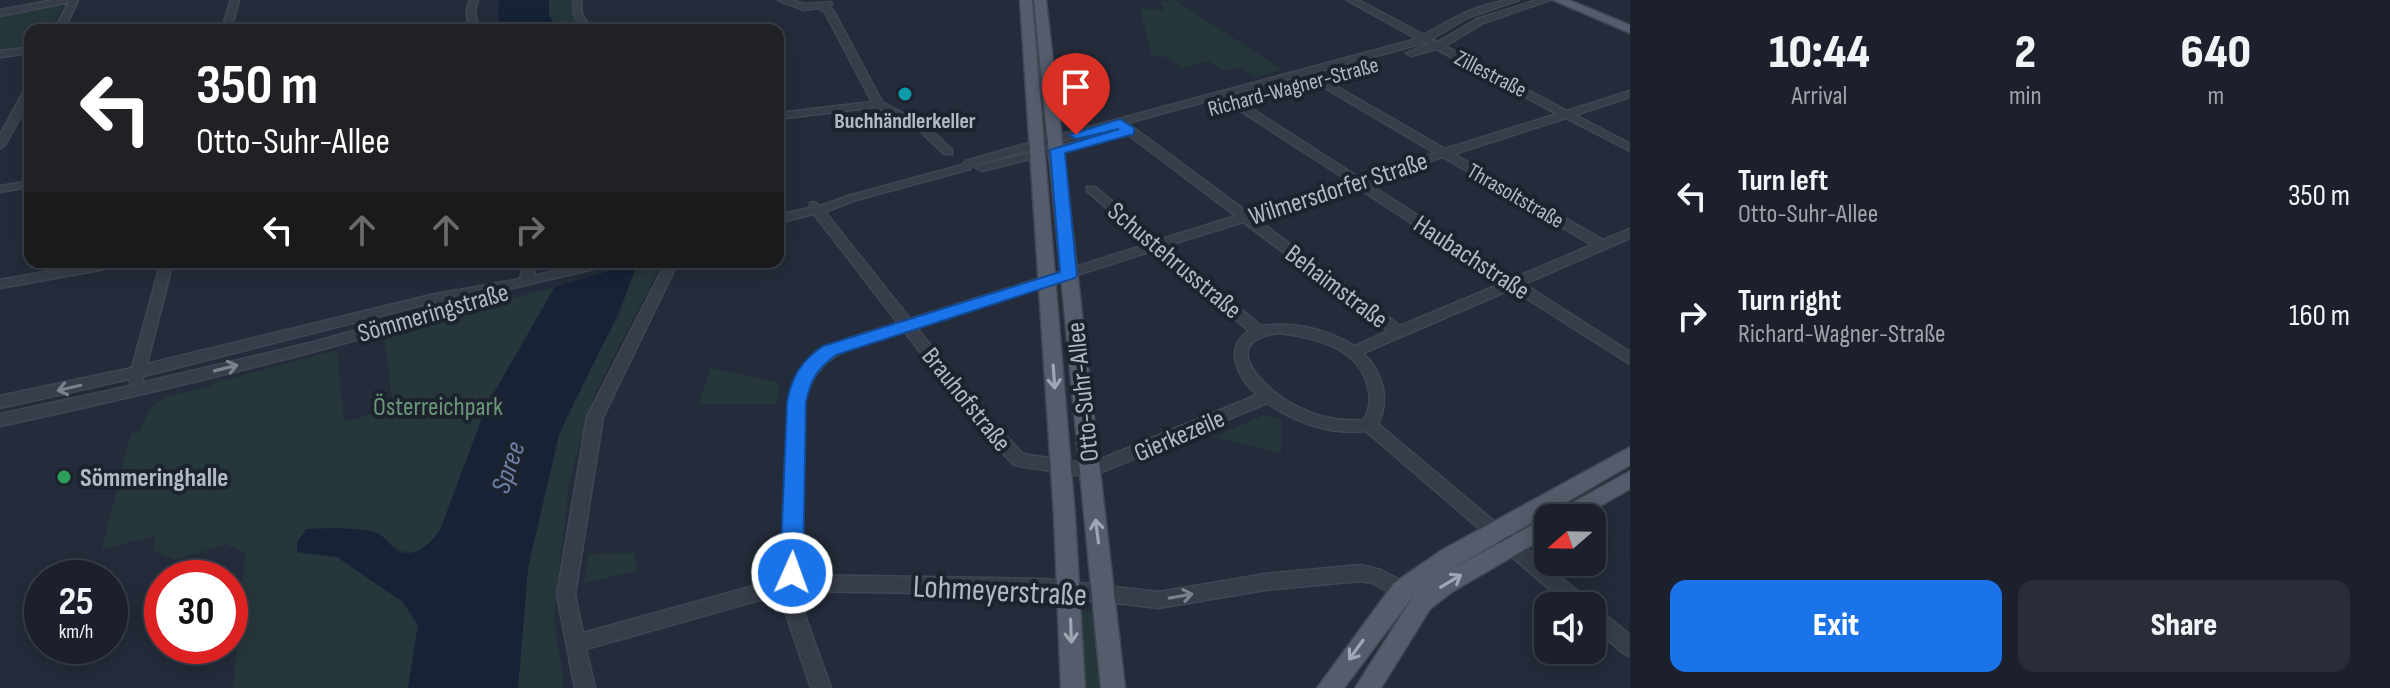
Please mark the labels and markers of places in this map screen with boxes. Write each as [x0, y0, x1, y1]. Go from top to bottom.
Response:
pin [1042, 53, 1110, 135]
marker: Buchhändlerkeller [896, 85, 914, 103]
place label: Buchhändlerkeller [834, 108, 976, 135]
place label: Sömmeringhalle [80, 463, 228, 494]
marker: Sömmeringhalle [55, 468, 73, 486]

